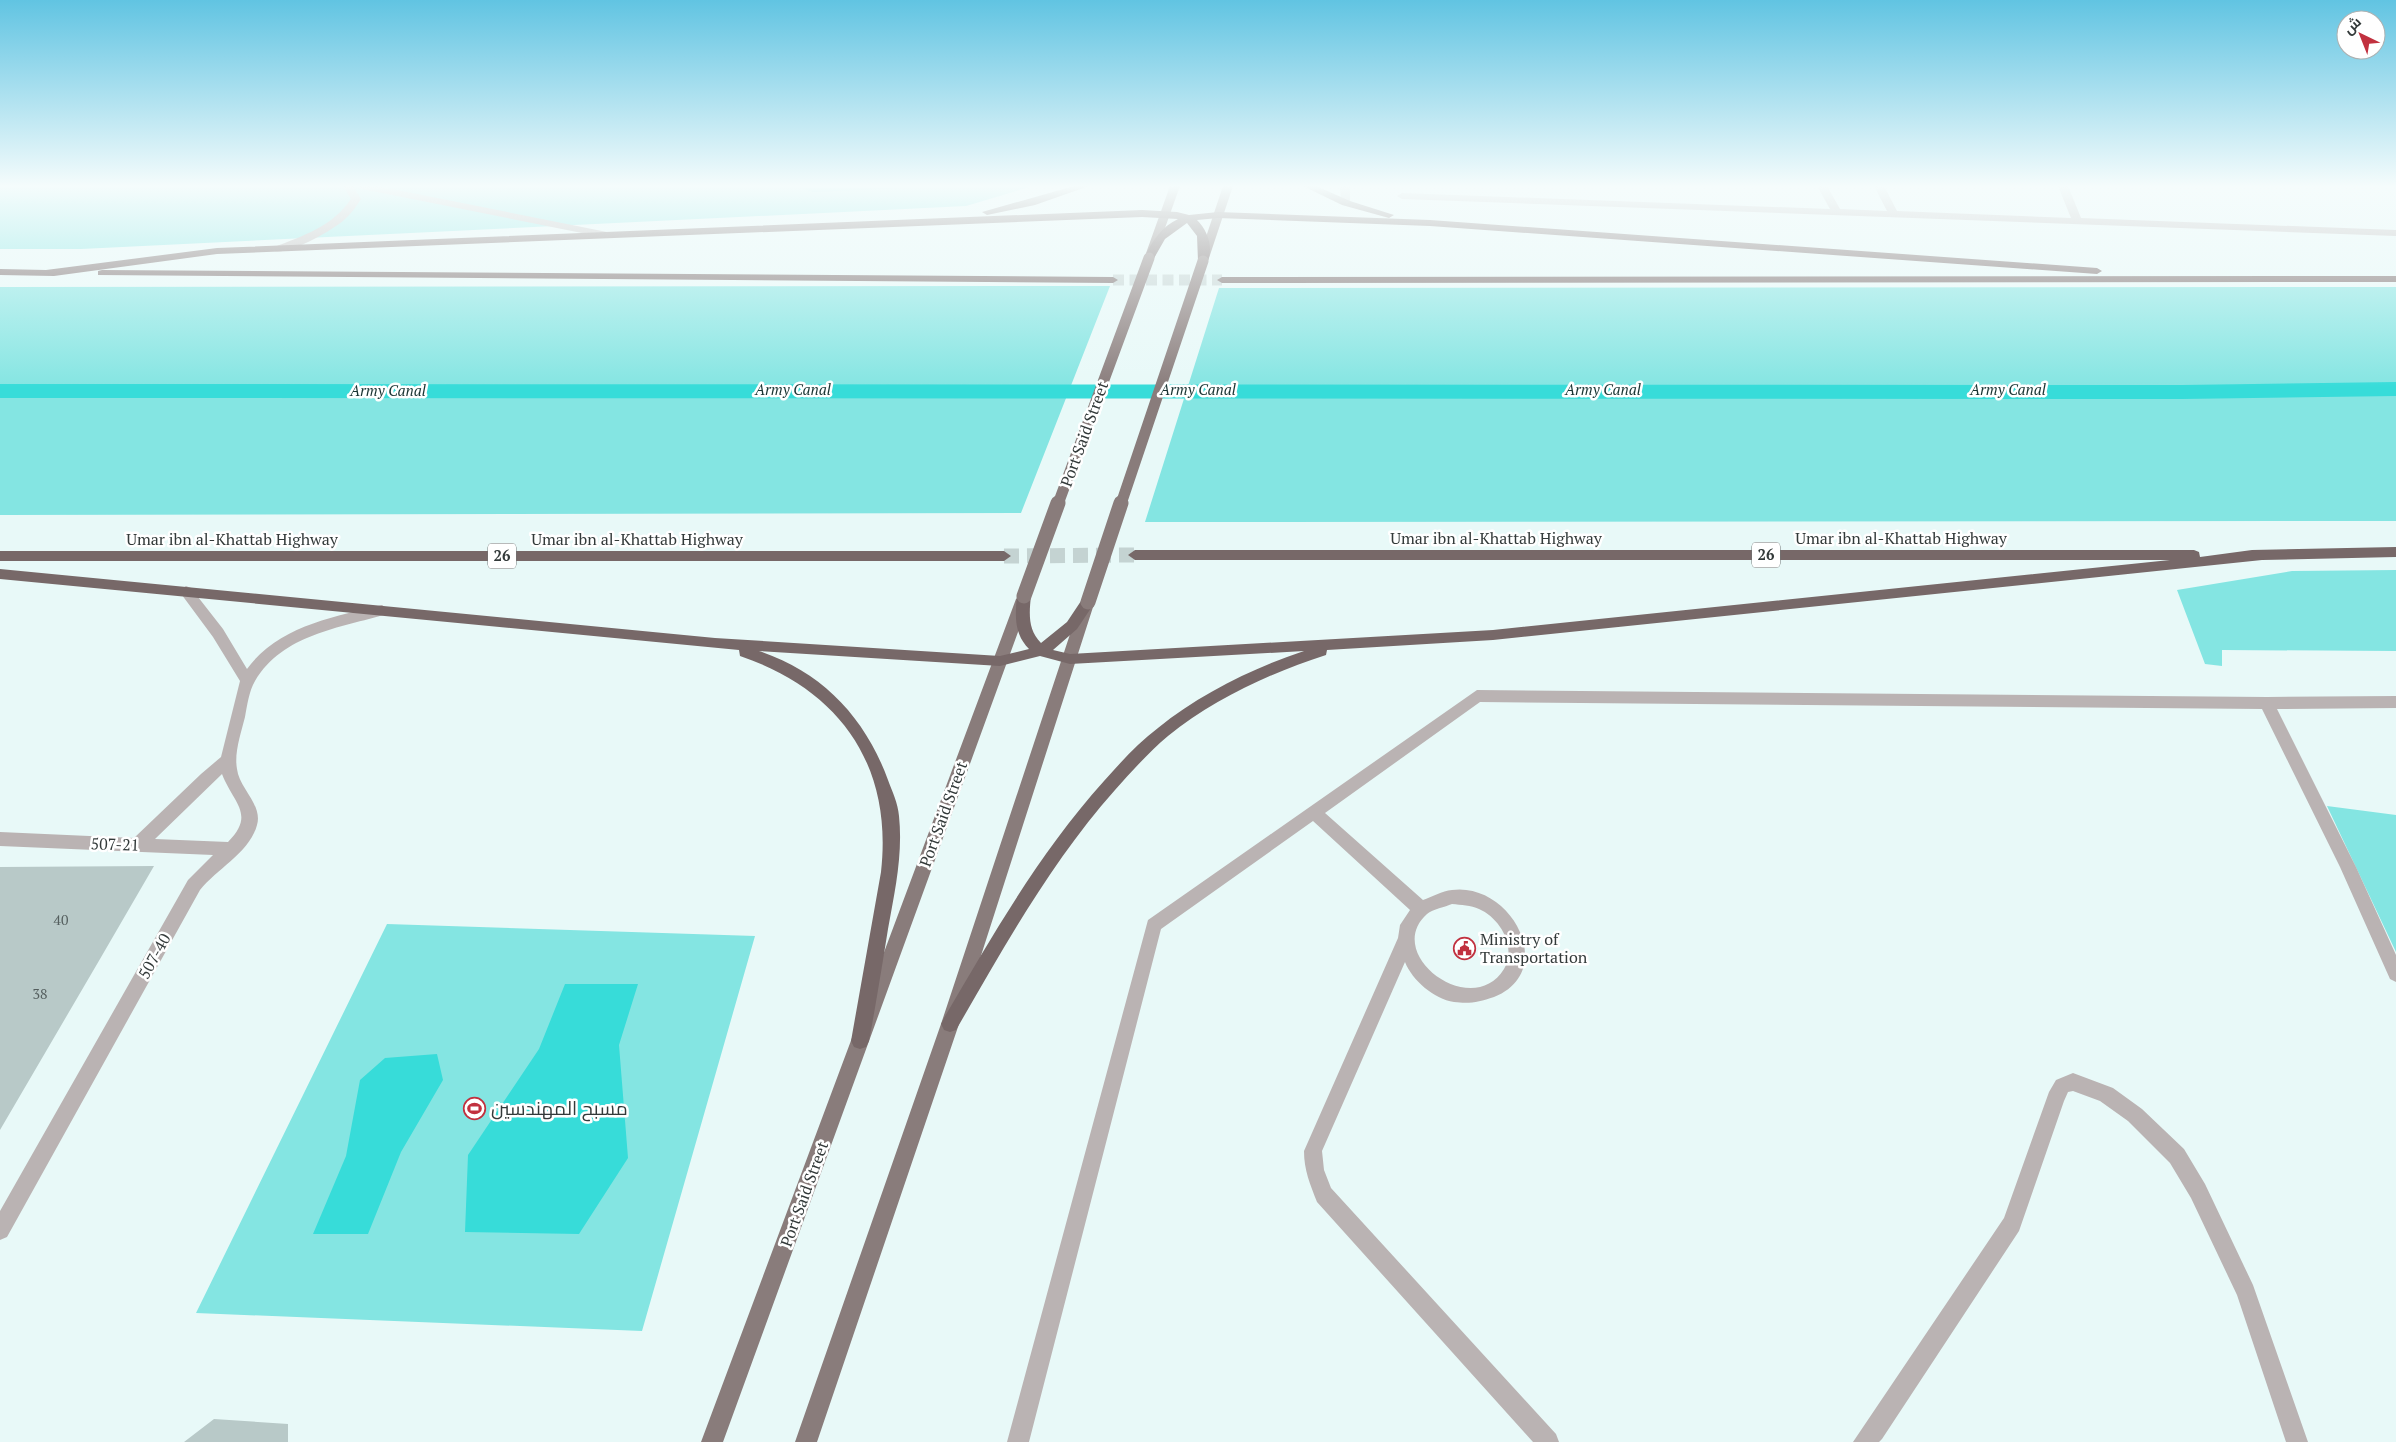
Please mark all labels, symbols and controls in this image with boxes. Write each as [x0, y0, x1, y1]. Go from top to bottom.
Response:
north arrow [2336, 10, 2386, 60]
text: ش [2339, 12, 2365, 38]
street label: Port Said Street [1055, 378, 1113, 490]
water label: Army Canal [754, 379, 832, 399]
water label: Army Canal [1159, 379, 1237, 399]
water label: Army Canal [1564, 379, 1642, 399]
water label: Army Canal [1969, 379, 2047, 399]
water label: Army Canal [349, 380, 427, 400]
street label: Umar ibn al-Khattab Highway [1390, 527, 1603, 549]
street label: Umar ibn al-Khattab Highway [1795, 527, 2008, 549]
street label: Umar ibn al-Khattab Highway [126, 528, 339, 550]
street label: Umar ibn al-Khattab Highway [531, 528, 744, 550]
road number: 26 [1752, 542, 1780, 568]
road number: 26 [488, 544, 516, 568]
street label: Port Said Street [914, 758, 972, 870]
street label: 507-21 [90, 832, 140, 856]
house number: 40 [54, 910, 68, 929]
place label: Ministry of Transportation [1480, 928, 1588, 968]
street label: 507-40 [133, 929, 175, 983]
public building icon: Ministry of Transportation [1452, 936, 1476, 960]
house number: 38 [33, 984, 47, 1003]
place label: مسبح المهندسين [491, 1095, 628, 1122]
sports icon: مسبح المهندسين [463, 1096, 487, 1120]
street label: Port Said Street [775, 1138, 833, 1250]

